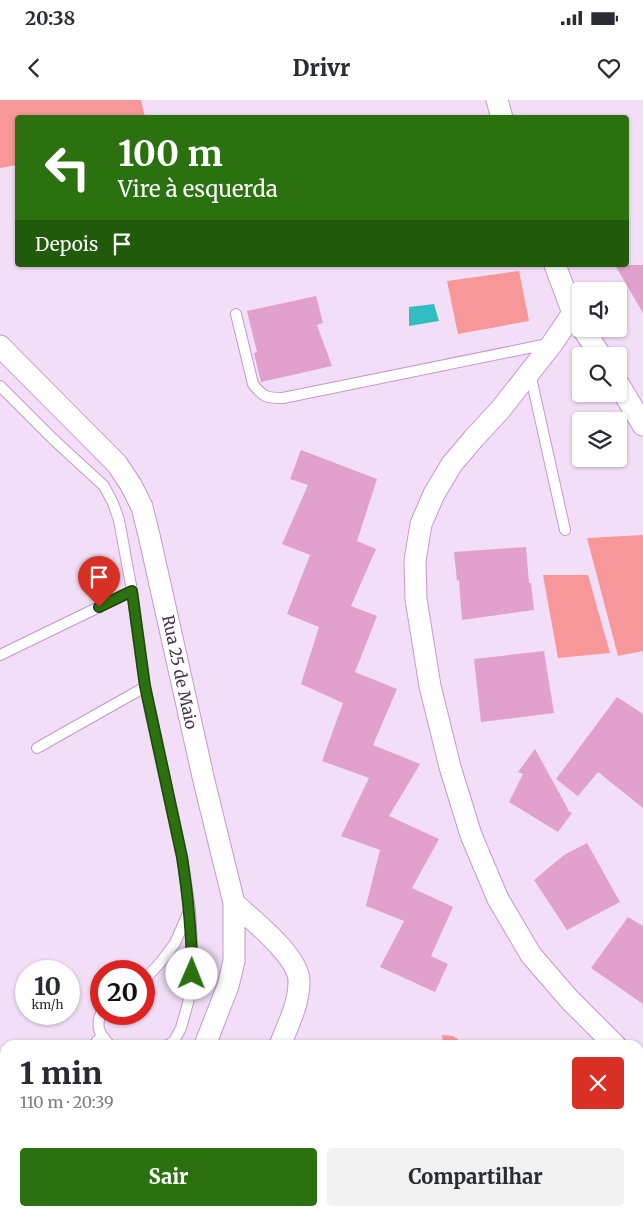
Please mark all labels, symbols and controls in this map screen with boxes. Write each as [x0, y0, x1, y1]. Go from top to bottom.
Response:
text: 20:38 [25, 6, 75, 30]
icon: back [20, 54, 48, 82]
text: Drivr [293, 54, 350, 82]
icon: heart [595, 54, 623, 82]
text: 100 m [118, 132, 223, 176]
icon: left [35, 135, 100, 200]
text: Vire à esquerda [118, 175, 278, 203]
icon: arrive [108, 230, 136, 258]
text: Depois [35, 232, 98, 256]
map controls [572, 282, 627, 467]
button: sound [572, 282, 627, 337]
button: search [572, 347, 627, 402]
button: layers [572, 412, 627, 467]
pin [78, 556, 120, 607]
icon: arrive [85, 563, 113, 591]
street label: Rua 25 de Maio [158, 613, 202, 731]
position arrow [165, 947, 217, 999]
speed limit sign: 20 [90, 960, 155, 1025]
text: 10 [34, 970, 61, 1002]
text: km/h [32, 997, 63, 1012]
text: 1 min [20, 1054, 102, 1092]
button: close [572, 1057, 624, 1109]
text: 110 m · 20:39 [20, 1092, 114, 1112]
button: Sair [20, 1148, 317, 1206]
button: Compartilhar [327, 1148, 624, 1206]

